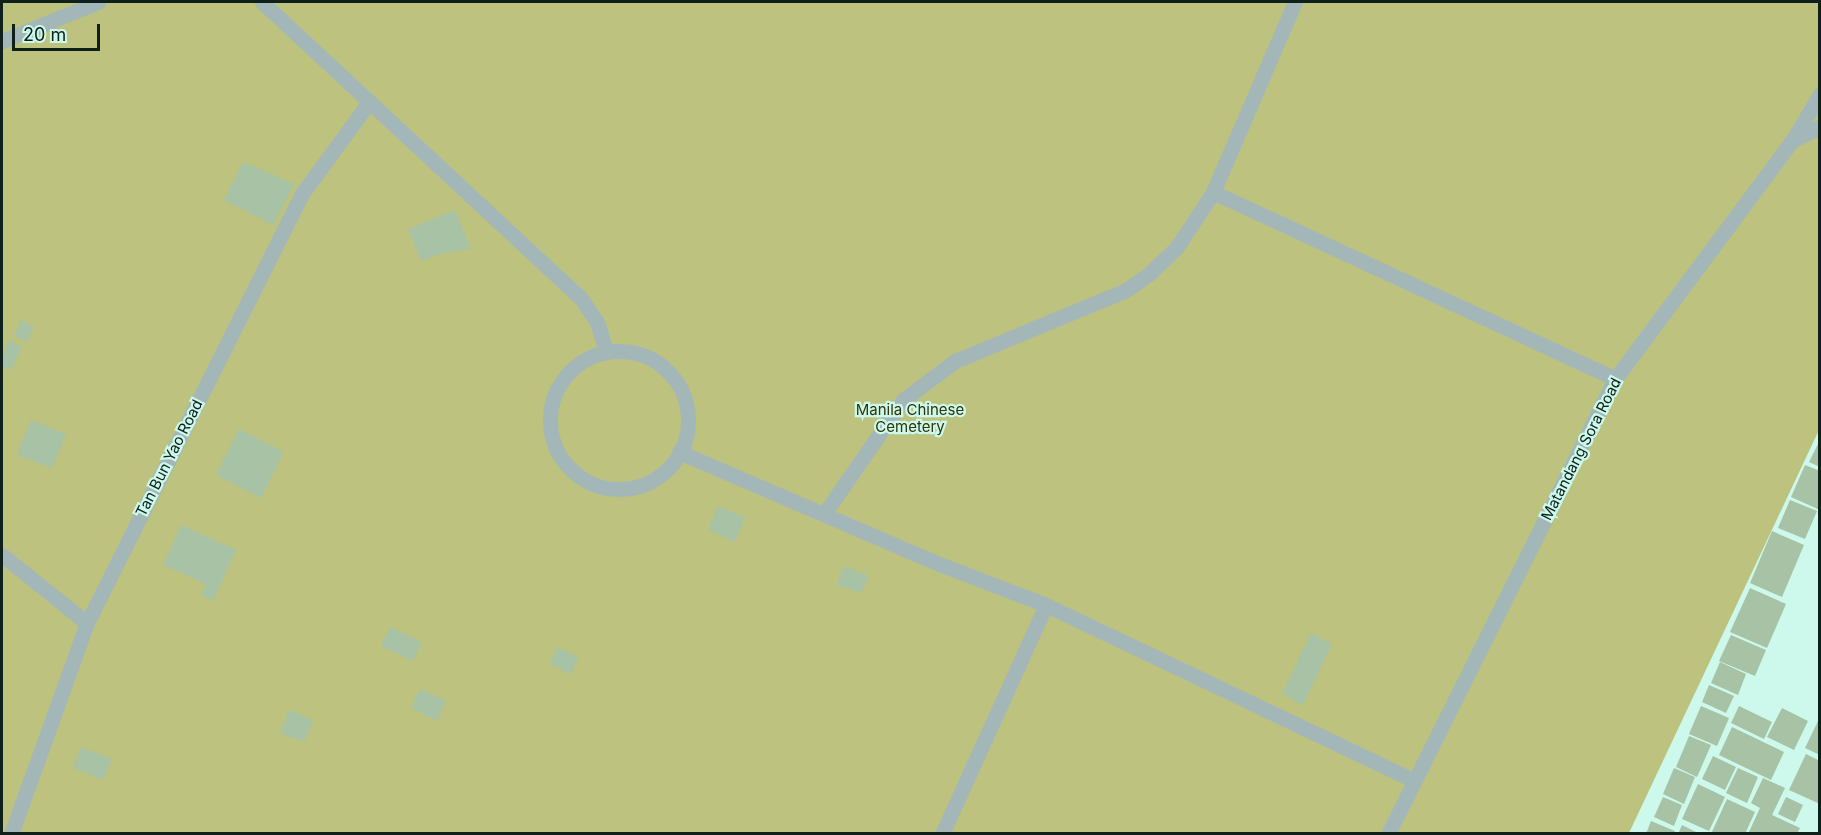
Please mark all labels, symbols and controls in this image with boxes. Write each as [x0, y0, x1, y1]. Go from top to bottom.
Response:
scale bar [15, 12, 104, 50]
text: 20 m [23, 24, 66, 45]
street label: Matandang Sora Road [1537, 375, 1625, 523]
street label: Tan Bun Yao Road [132, 397, 206, 519]
park label: Manila Chinese Cemetery [856, 400, 964, 435]

